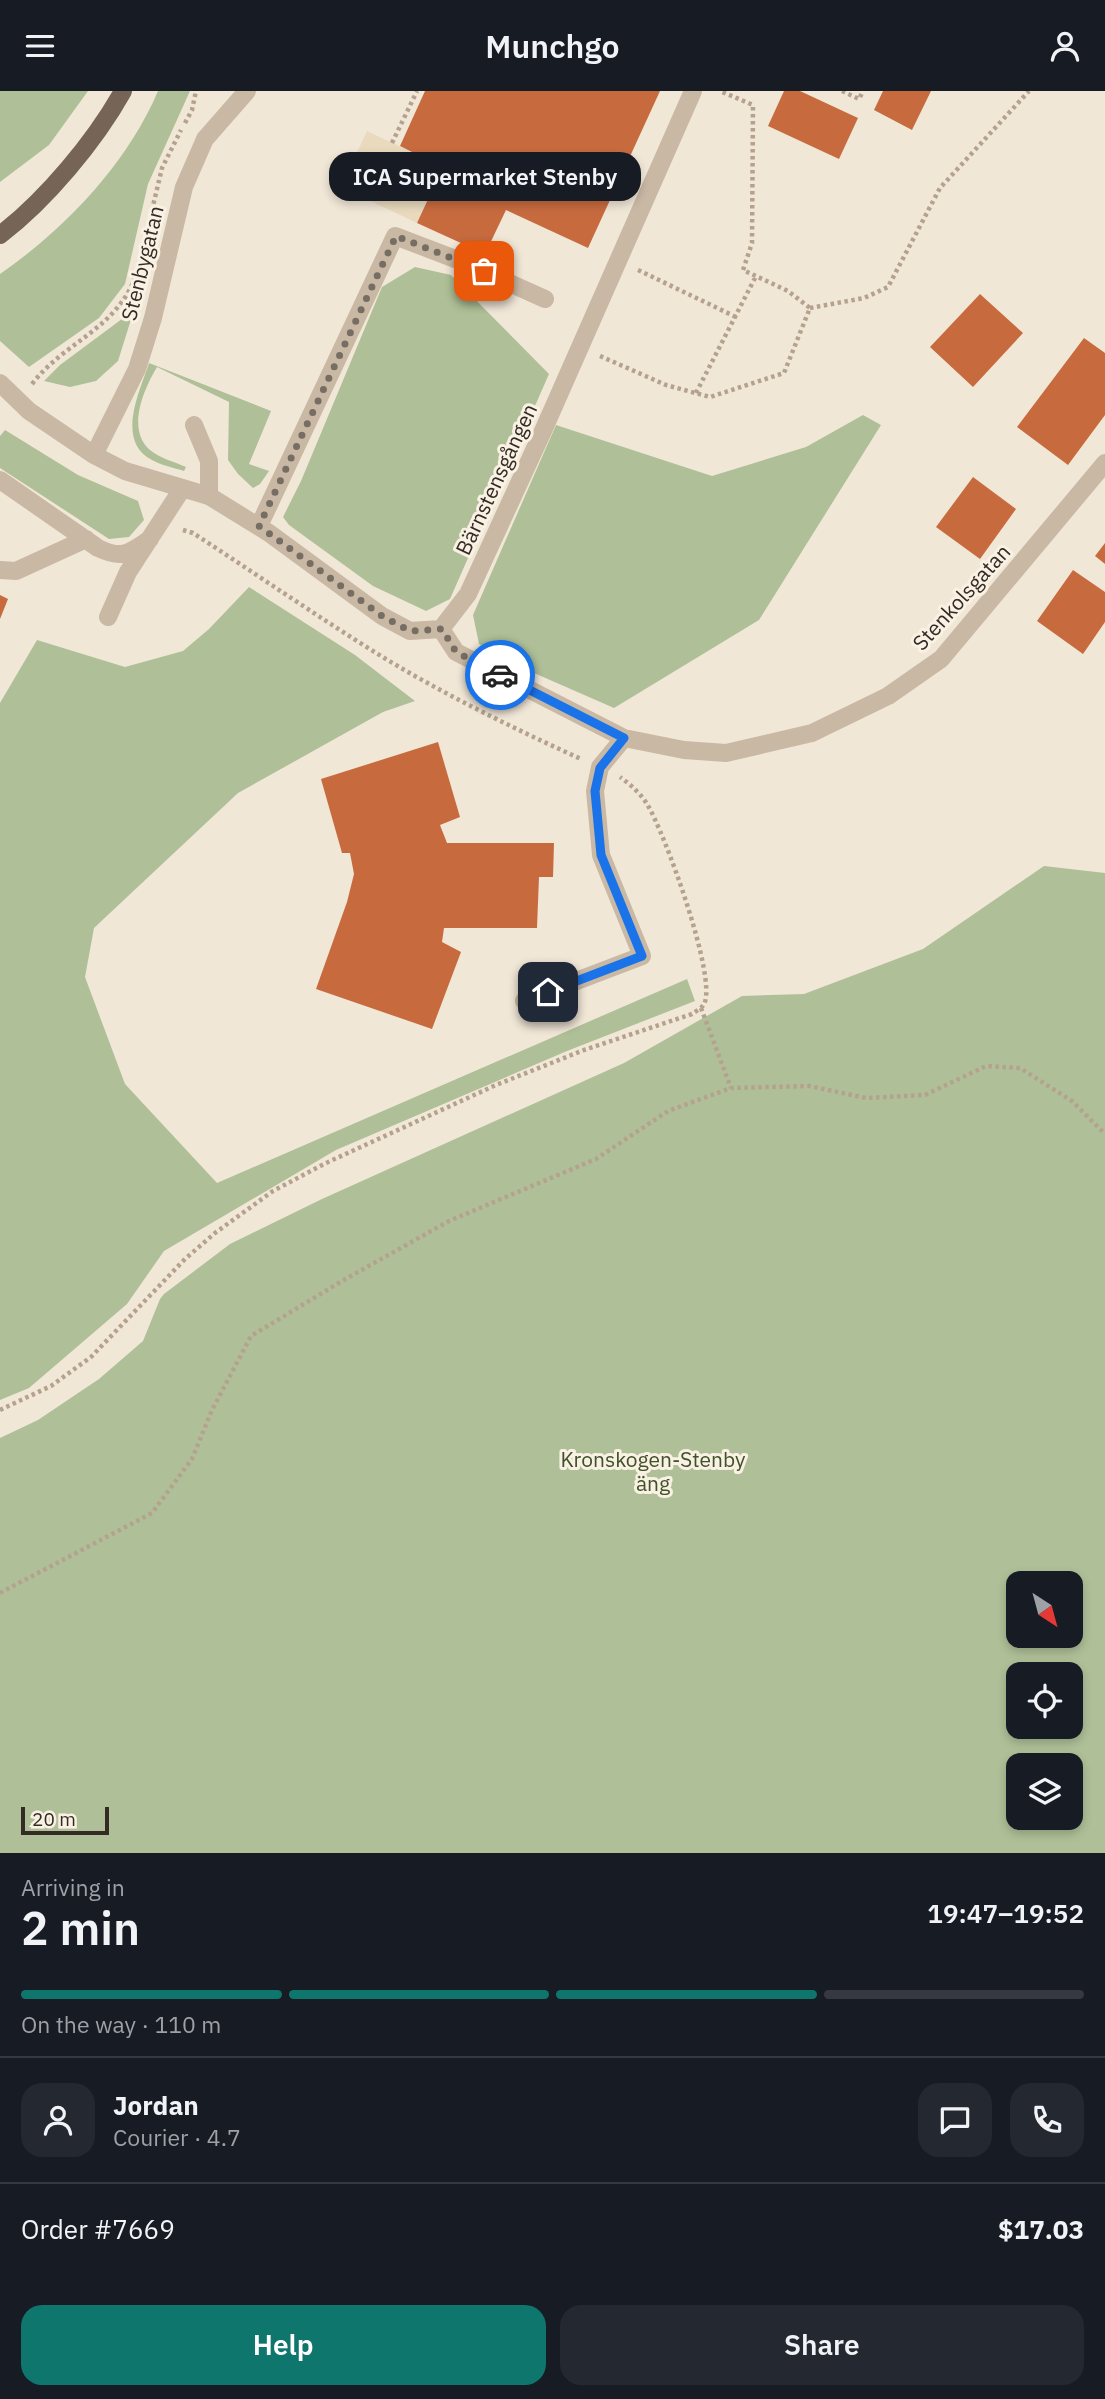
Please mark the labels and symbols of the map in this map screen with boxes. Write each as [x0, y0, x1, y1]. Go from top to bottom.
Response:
callout: ICA Supermarket Stenby [328, 152, 640, 201]
street label: Stenbygatan [114, 203, 170, 323]
pin [454, 241, 514, 301]
street label: Bärnstensgången [449, 399, 543, 559]
street label: Stenkolsgatan [906, 538, 1016, 656]
courier [465, 640, 535, 710]
pin [518, 962, 578, 1022]
park label: Kronskogen-Stenby äng [561, 1445, 746, 1497]
north arrow [1006, 1571, 1083, 1649]
scale bar [21, 1804, 108, 1836]

